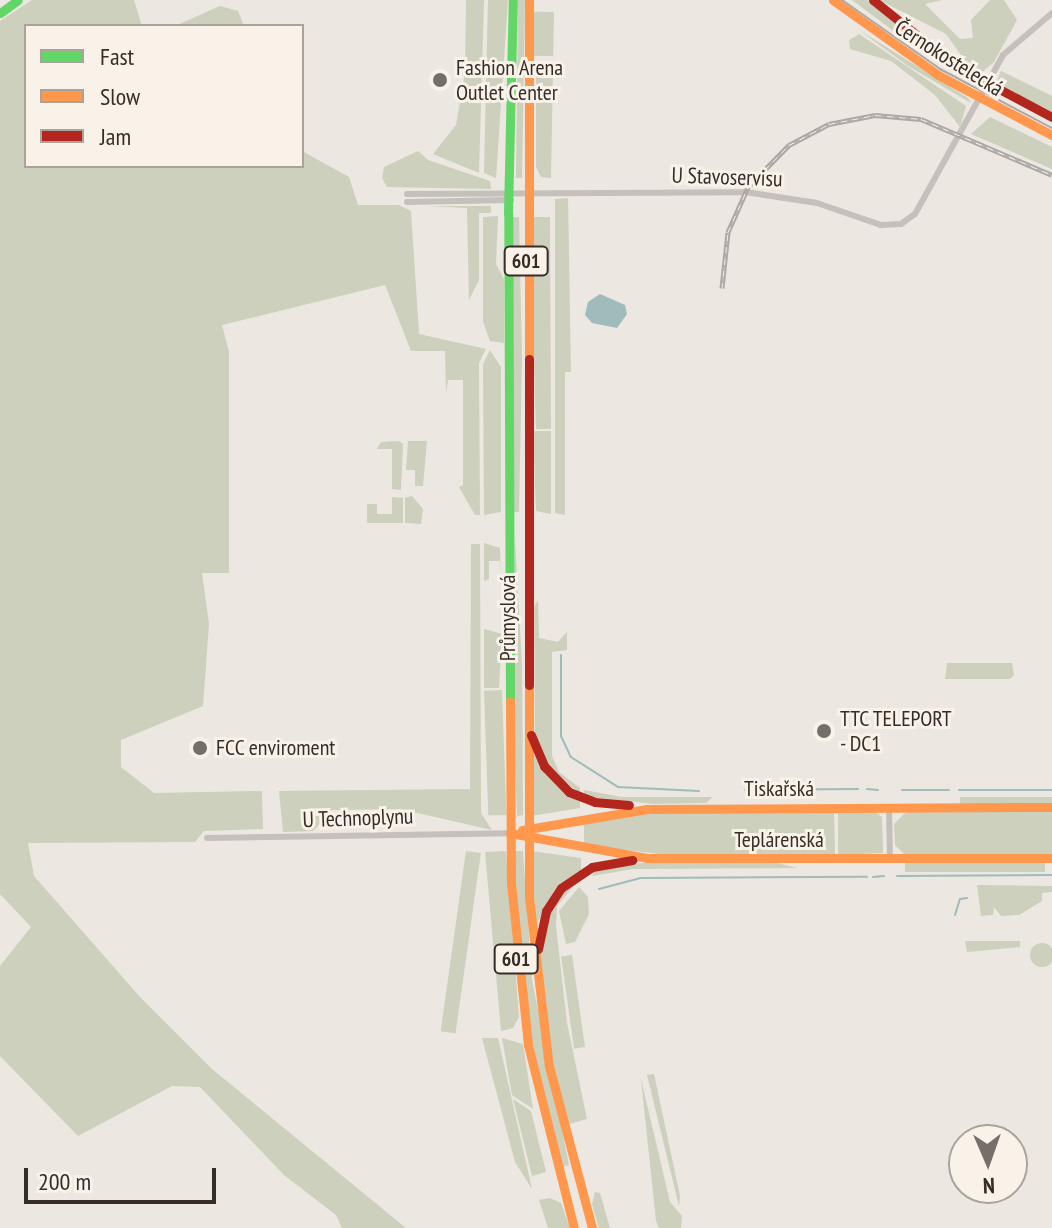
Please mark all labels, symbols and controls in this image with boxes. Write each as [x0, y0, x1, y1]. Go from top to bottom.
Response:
street label: Černokostelecká [890, 14, 1008, 102]
legend [24, 24, 304, 168]
text: Fast [100, 41, 134, 72]
place label: Fashion Arena Outlet Center [456, 54, 564, 106]
marker: Fashion Arena Outlet Center [431, 71, 449, 89]
text: Slow [100, 81, 140, 112]
text: Jam [100, 121, 131, 152]
street label: U Stavoservisu [671, 162, 783, 192]
road number: 601 [502, 245, 550, 277]
street label: Průmyslová [495, 575, 521, 661]
place label: TTC TELEPORT - DC1 [840, 705, 953, 756]
marker: TTC TELEPORT - DC1 [815, 722, 833, 740]
place label: FCC enviroment [216, 735, 336, 761]
marker: FCC enviroment [191, 739, 209, 757]
street label: Tiskařská [744, 776, 814, 802]
street label: U Technoplynu [302, 803, 414, 833]
street label: Teplárenská [734, 827, 824, 853]
road number: 601 [492, 943, 540, 975]
north arrow [948, 1124, 1028, 1204]
scale bar [28, 1152, 220, 1202]
text: 200 m [38, 1166, 91, 1197]
text: N [982, 1172, 995, 1200]

